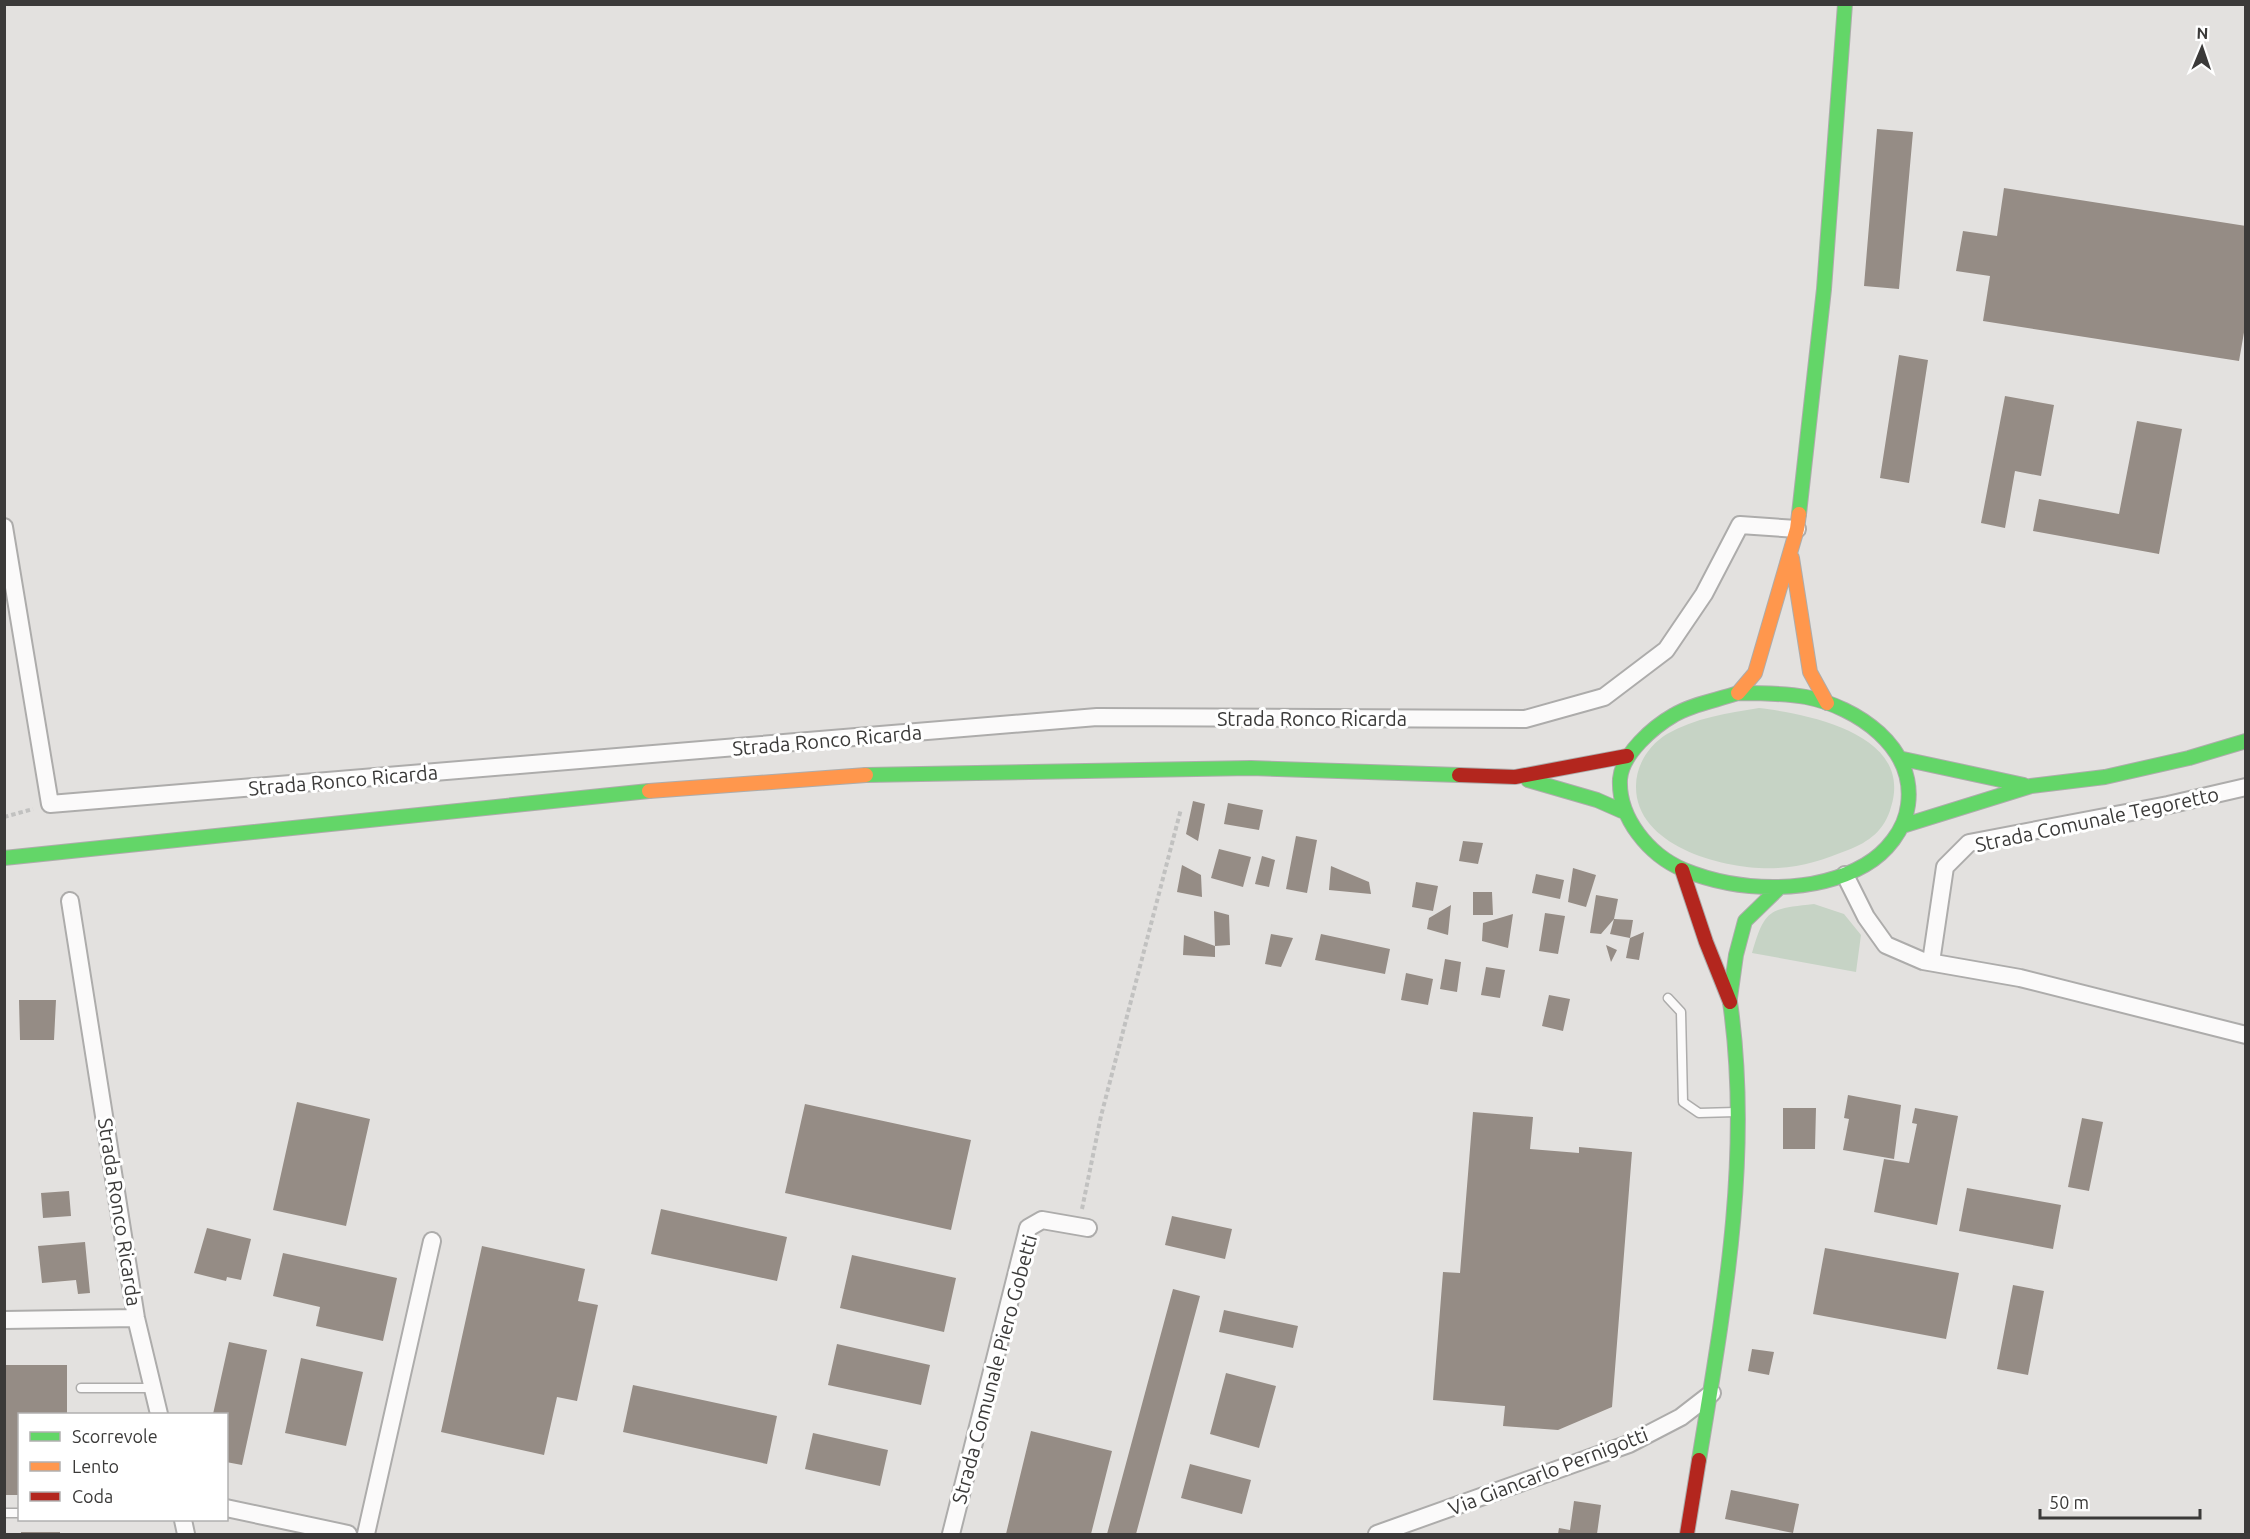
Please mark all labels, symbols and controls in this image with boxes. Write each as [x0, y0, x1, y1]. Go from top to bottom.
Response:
north arrow [2172, 18, 2232, 78]
text: N [2196, 24, 2209, 42]
street label: Strada Ronco Ricarda [1217, 707, 1407, 730]
street label: Strada Ronco Ricarda [731, 720, 923, 760]
street label: Strada Ronco Ricarda [247, 760, 439, 800]
street label: Strada Comunale Tegoretto [1973, 782, 2221, 856]
street label: Strada Ronco Ricarda [94, 1116, 146, 1308]
street label: Strada Comunale Piero Gobetti [947, 1232, 1041, 1506]
legend [18, 1413, 228, 1521]
street label: Via Giancarlo Pernigotti [1445, 1422, 1651, 1520]
text: Scorrevole [72, 1426, 158, 1446]
text: Lento [72, 1456, 119, 1476]
scale bar [2040, 1482, 2200, 1520]
text: Coda [72, 1486, 113, 1506]
text: 50 m [2049, 1492, 2089, 1512]

